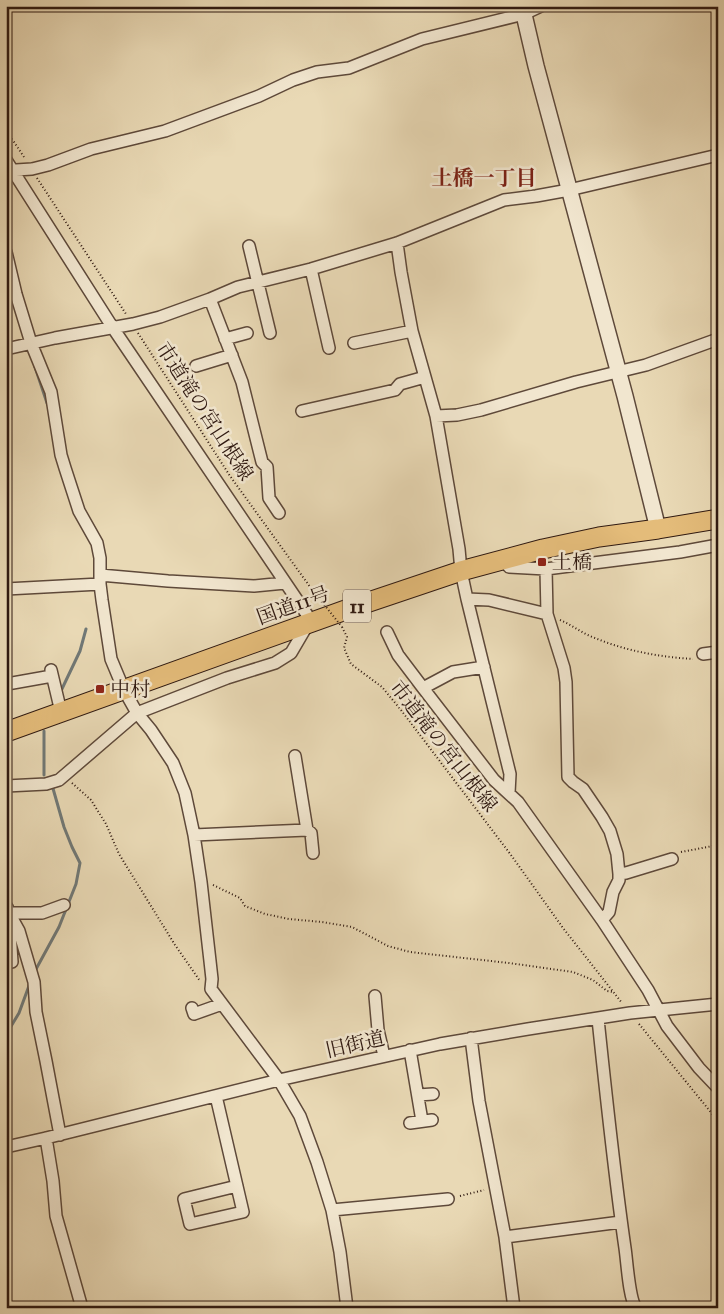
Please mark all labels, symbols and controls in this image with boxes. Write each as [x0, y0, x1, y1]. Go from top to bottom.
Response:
district label: 土橋一丁目 [432, 165, 537, 191]
street label: 市道滝の宮山根線 [151, 337, 259, 485]
place label: 土橋 [552, 550, 592, 574]
marker: 土橋 [536, 556, 548, 568]
street label: 国道11号 [253, 581, 333, 629]
road number: 11 [343, 590, 371, 622]
street label: 市道滝の宮山根線 [385, 676, 503, 816]
place label: 中村 [110, 677, 150, 701]
marker: 中村 [94, 683, 106, 695]
street label: 旧街道 [323, 1026, 387, 1062]

